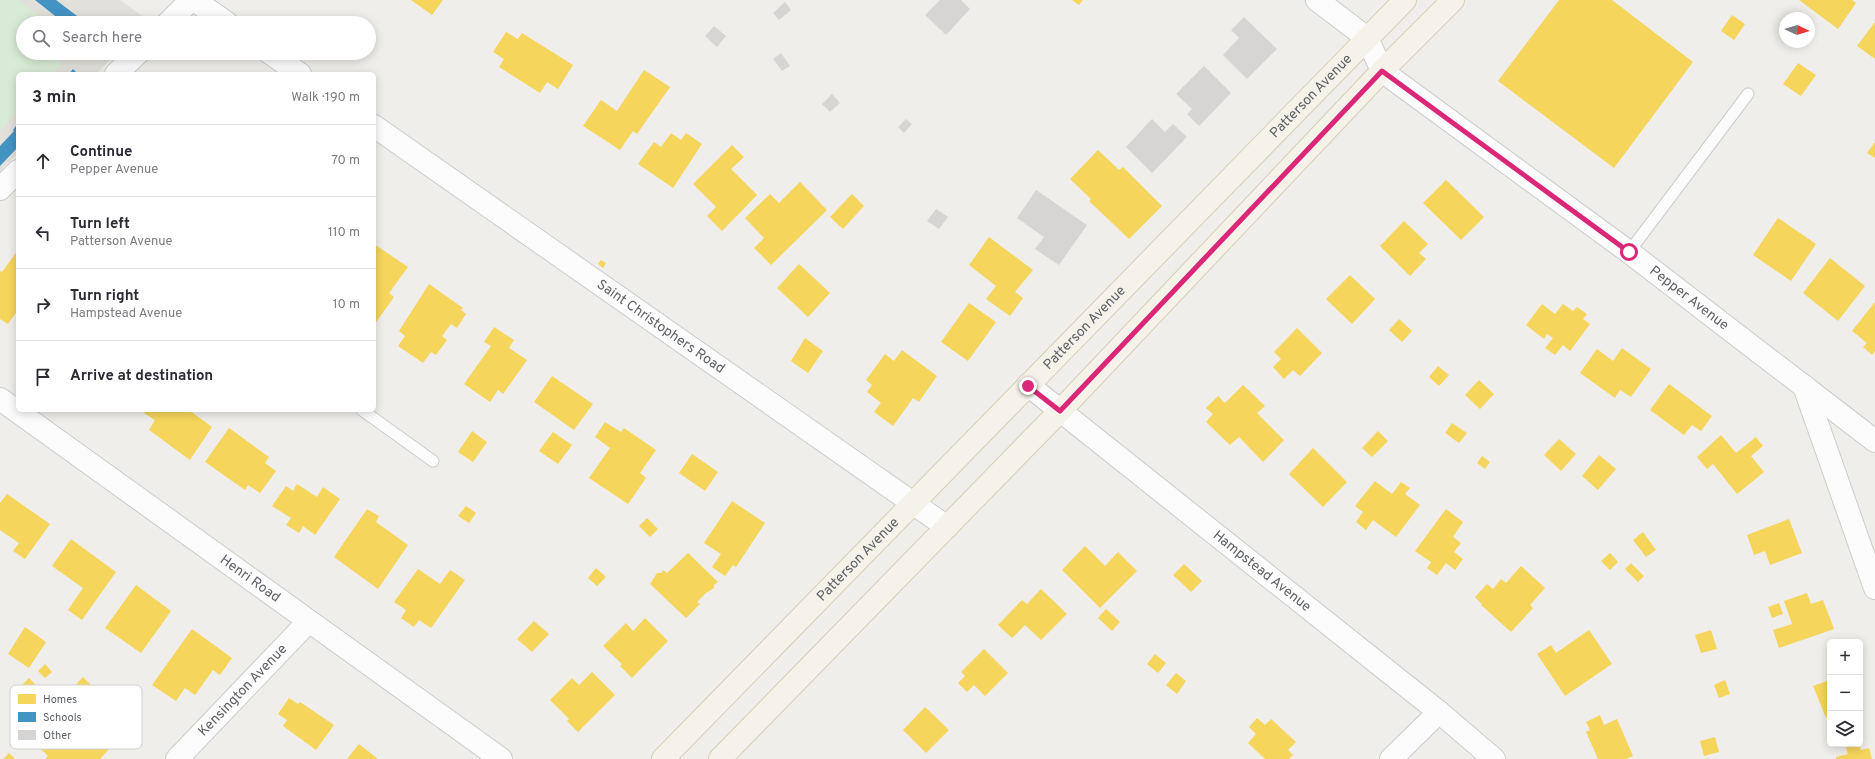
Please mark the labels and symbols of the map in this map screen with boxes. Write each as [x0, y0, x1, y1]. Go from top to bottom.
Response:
north arrow [1779, 12, 1815, 48]
street label: Patterson Avenue [1266, 51, 1356, 142]
route start [1620, 243, 1638, 261]
street label: Pepper Avenue [1646, 262, 1732, 334]
street label: Saint Christophers Road [593, 276, 728, 377]
street label: Patterson Avenue [1040, 282, 1129, 373]
route end [1019, 377, 1037, 395]
street label: Patterson Avenue [813, 514, 903, 605]
street label: Hampstead Avenue [1209, 527, 1315, 615]
street label: Henri Road [217, 551, 284, 606]
street label: Kensington Avenue [195, 641, 291, 740]
legend [10, 685, 142, 749]
text: Homes [43, 693, 77, 707]
text: Schools [43, 711, 82, 725]
text: Other [43, 729, 72, 743]

